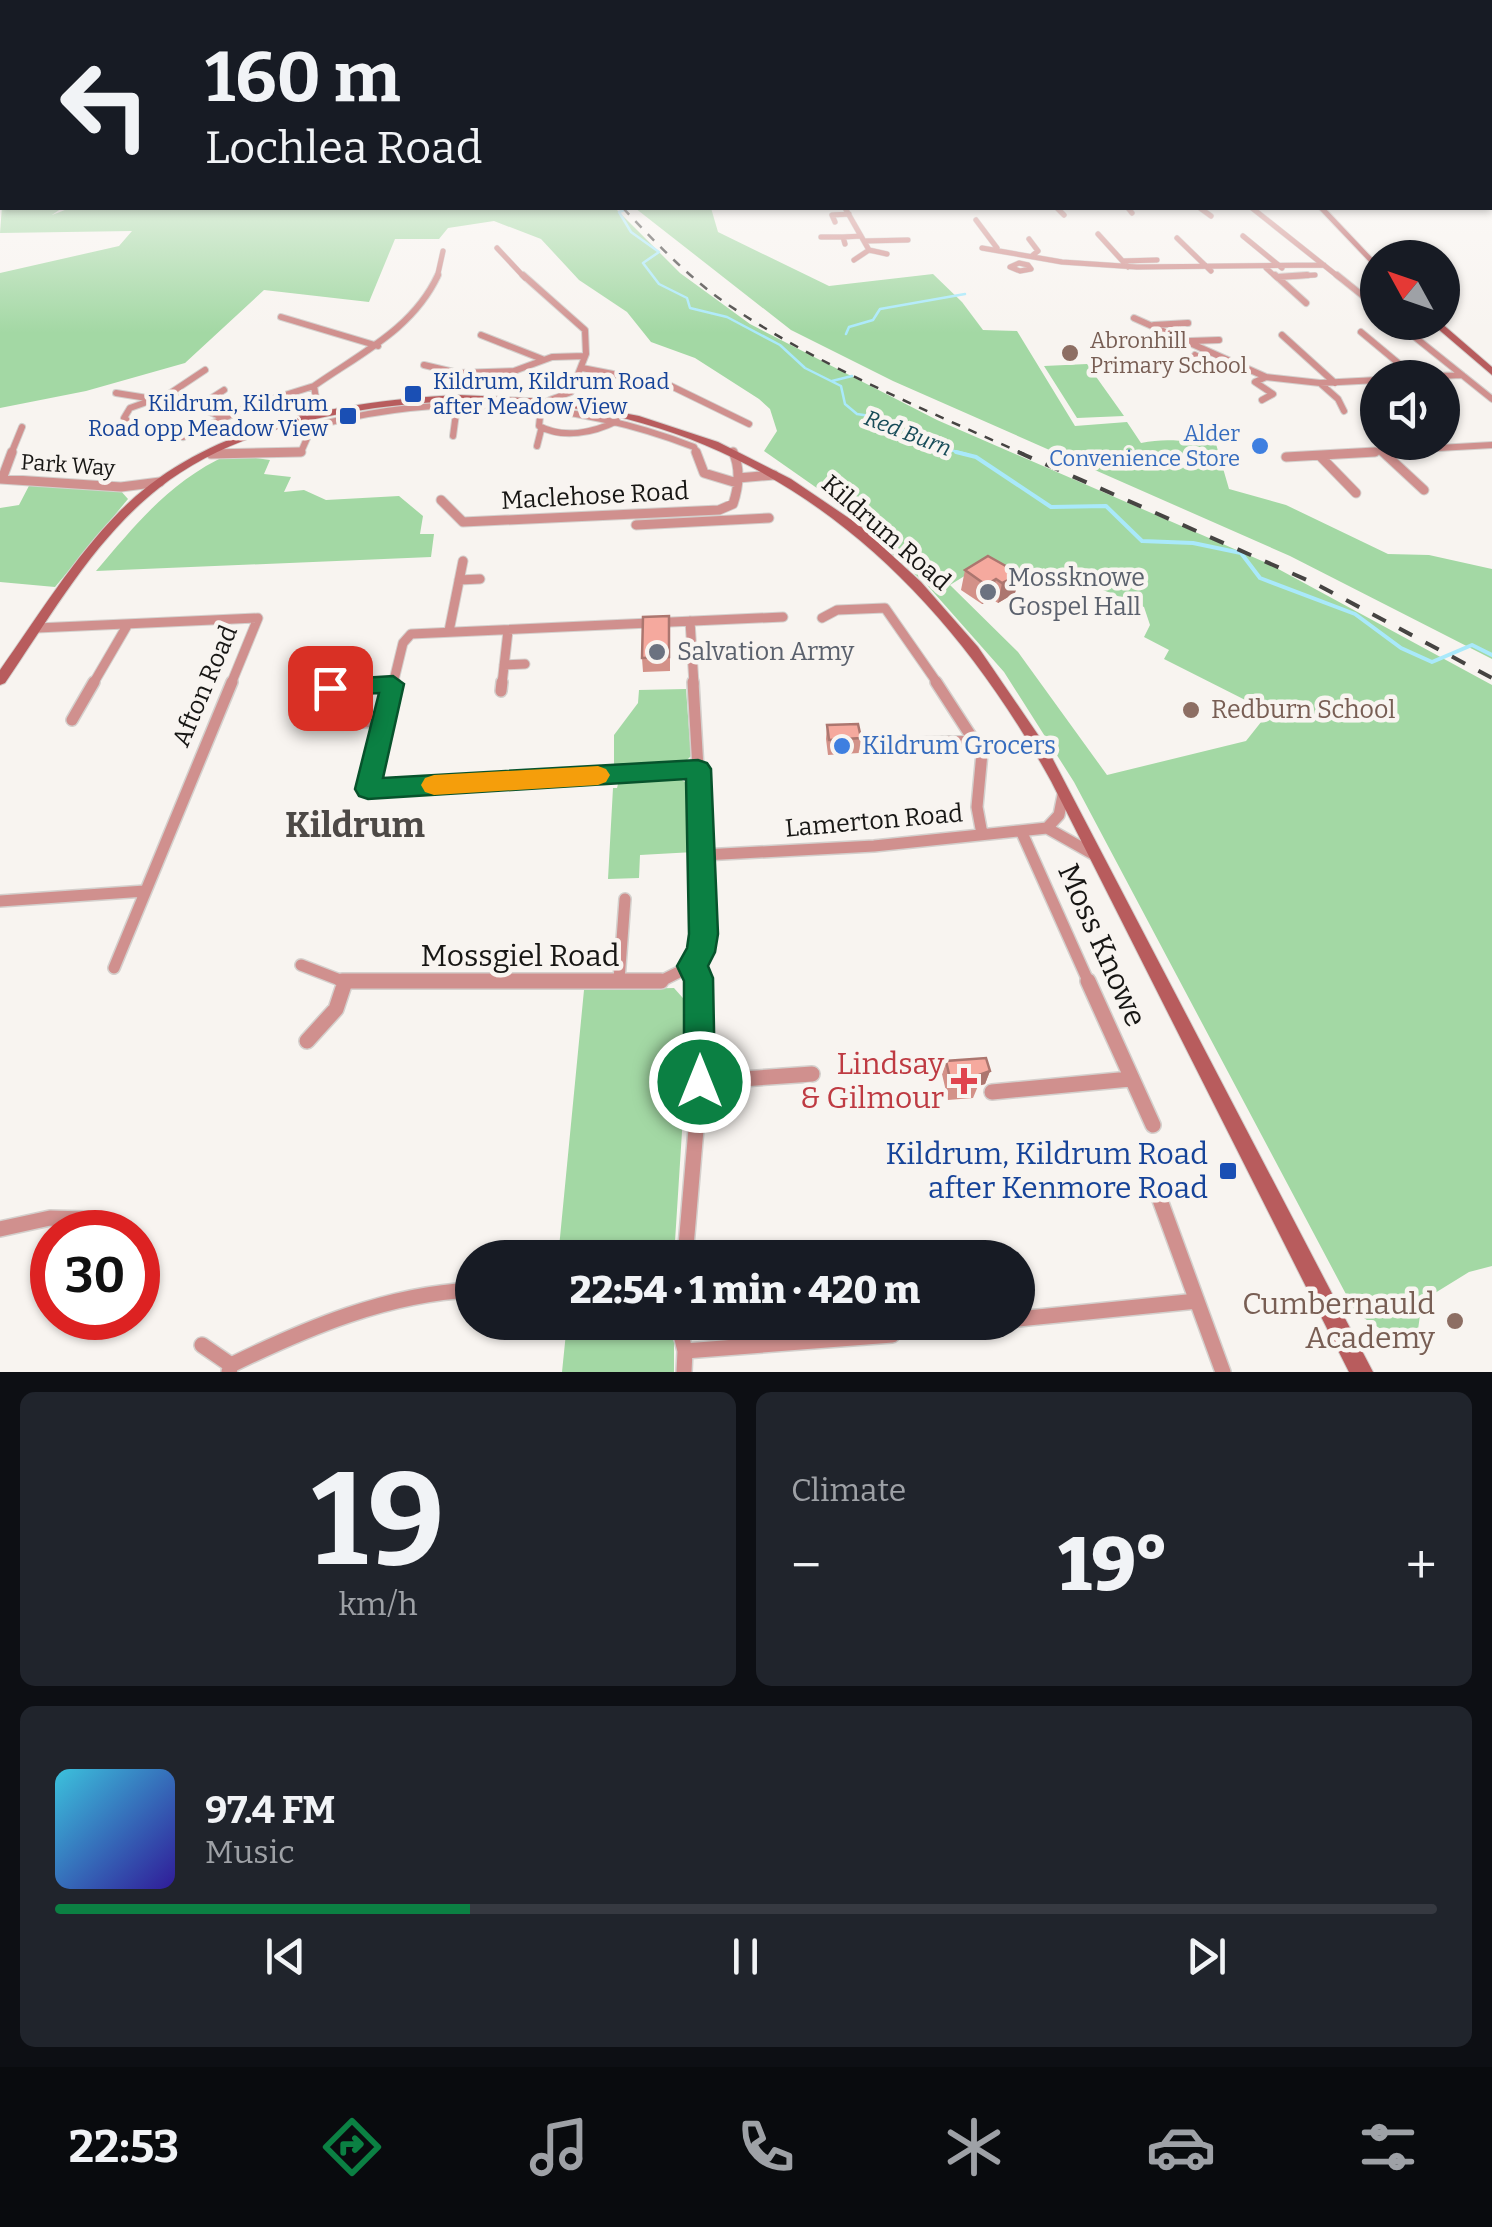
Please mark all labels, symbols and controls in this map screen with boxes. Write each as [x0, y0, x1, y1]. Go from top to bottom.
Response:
text: 160 m [205, 36, 400, 120]
icon: left [40, 40, 170, 170]
text: Lochlea Road [205, 121, 482, 175]
north arrow [1360, 240, 1460, 340]
map controls [1360, 240, 1460, 460]
place label: Abronhill Primary School [1090, 327, 1247, 379]
marker: Abronhill Primary School [1059, 342, 1081, 364]
button: sound [1360, 360, 1460, 460]
place label: Kildrum, Kildrum Road after Meadow View [433, 368, 669, 420]
marker: Kildrum, Kildrum Road after Meadow View [402, 383, 424, 405]
place label: Kildrum, Kildrum Road opp Meadow View [88, 390, 328, 442]
water label: Red Burn [861, 404, 955, 462]
marker: Kildrum, Kildrum Road opp Meadow View [337, 405, 359, 427]
place label: Alder Convenience Store [1049, 420, 1240, 472]
marker: Alder Convenience Store [1249, 435, 1271, 457]
street label: Park Way [20, 448, 116, 482]
street label: Kildrum Road [815, 469, 957, 597]
street label: Maclehose Road [500, 476, 690, 516]
place label: Mossknowe Gospel Hall [1008, 563, 1145, 622]
marker: Mossknowe Gospel Hall [977, 581, 999, 603]
street label: Afton Road [166, 621, 244, 751]
place label: Salvation Army [677, 637, 855, 667]
marker: Salvation Army [646, 641, 668, 663]
pin [288, 646, 373, 731]
icon: arrive [303, 661, 358, 716]
place label: Redburn School [1211, 695, 1395, 725]
marker: Redburn School [1180, 699, 1202, 721]
place label: Kildrum Grocers [862, 731, 1056, 761]
marker: Kildrum Grocers [831, 735, 853, 757]
street label: Lamerton Road [784, 798, 964, 844]
district label: Kildrum [285, 804, 426, 846]
street label: Moss Knowe [1050, 858, 1154, 1032]
street label: Mossgiel Road [420, 938, 620, 974]
position arrow [648, 1030, 752, 1134]
place label: Lindsay & Gilmour [800, 1046, 944, 1116]
marker: Lindsay & Gilmour [953, 1070, 975, 1092]
place label: Kildrum, Kildrum Road after Kenmore Road [886, 1136, 1208, 1206]
marker: Kildrum, Kildrum Road after Kenmore Road [1217, 1160, 1239, 1182]
speed limit sign: 30 [30, 1210, 160, 1340]
text: 22:54 · 1 min · 420 m [570, 1267, 920, 1313]
place label: Cumbernauld Academy [1242, 1286, 1435, 1356]
marker: Cumbernauld Academy [1444, 1310, 1466, 1332]
text: 19 [312, 1442, 445, 1598]
text: Climate [791, 1471, 906, 1509]
text: 19° [1058, 1520, 1169, 1610]
text: − [791, 1533, 821, 1599]
text: + [1406, 1533, 1437, 1599]
text: km/h [338, 1585, 418, 1623]
text: 97.4 FM [205, 1787, 336, 1833]
text: Music [205, 1833, 295, 1871]
icon: previous [258, 1929, 313, 1984]
icon: pause [718, 1929, 773, 1984]
icon: next [1179, 1929, 1234, 1984]
icon: directions [317, 2112, 387, 2182]
icon: music [524, 2112, 594, 2182]
icon: phone [731, 2112, 801, 2182]
icon: climate [939, 2112, 1009, 2182]
icon: car [1146, 2112, 1216, 2182]
icon: filters [1353, 2112, 1423, 2182]
text: 22:53 [69, 2120, 179, 2174]

